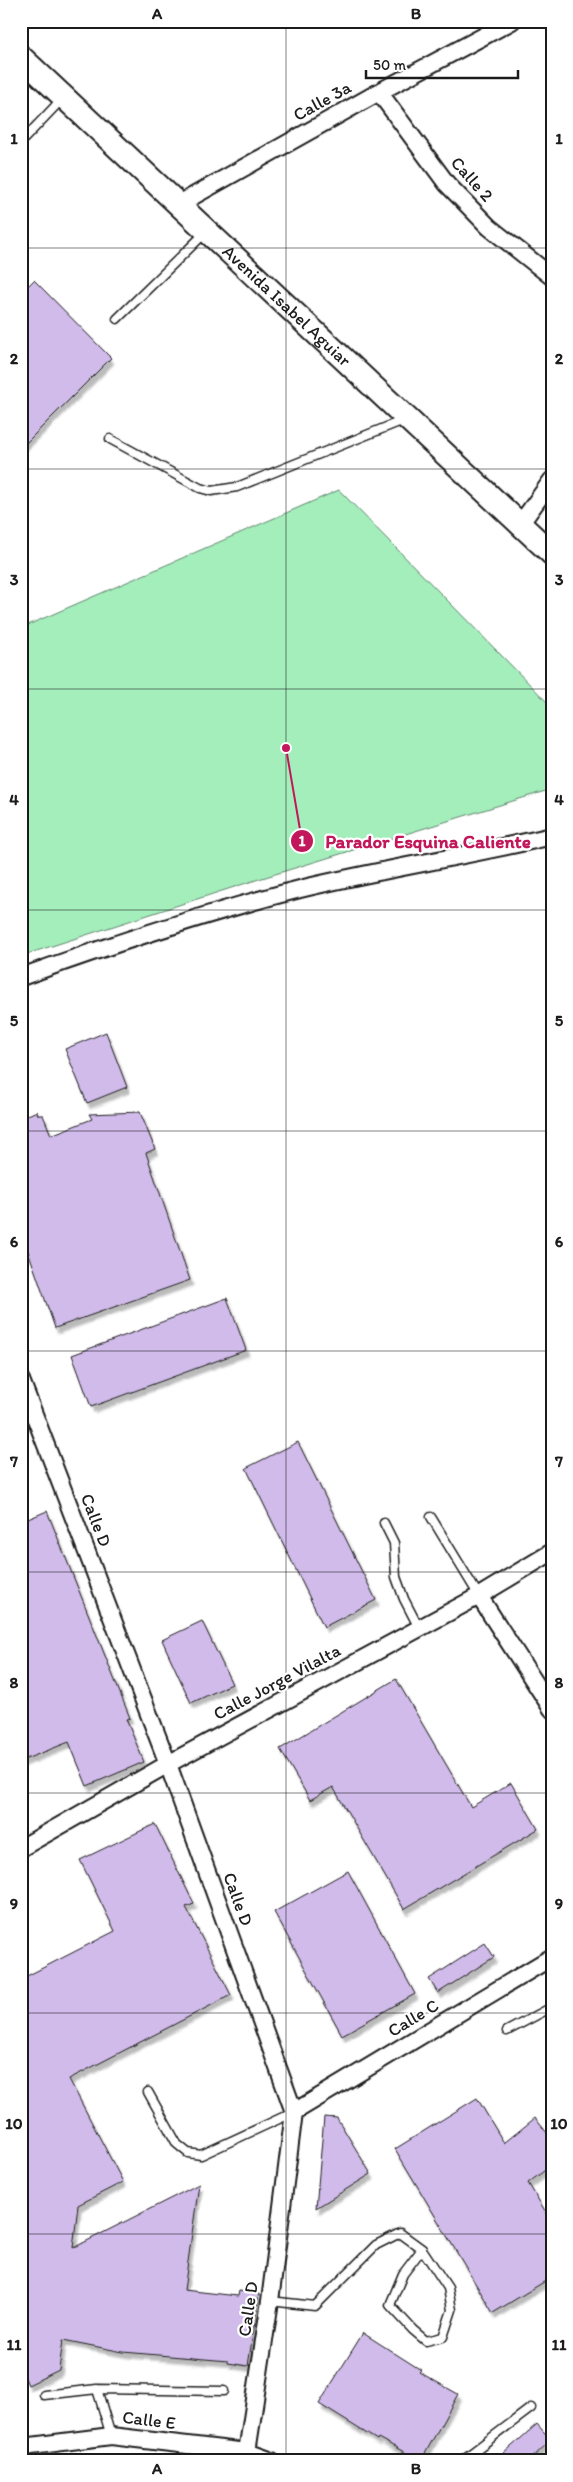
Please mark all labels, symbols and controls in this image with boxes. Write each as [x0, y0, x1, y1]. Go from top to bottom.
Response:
text: A [151, 4, 163, 23]
text: B [411, 4, 422, 23]
scale bar [366, 48, 518, 80]
text: 50 m [373, 56, 406, 74]
street label: Calle 3a [289, 76, 355, 126]
text: 1 [10, 129, 18, 148]
text: 1 [555, 129, 563, 148]
street label: Calle 2 [446, 152, 498, 207]
street label: Avenida Isabel Aguiar [218, 240, 356, 371]
text: 2 [10, 349, 19, 368]
text: 2 [555, 349, 564, 368]
text: 3 [10, 570, 19, 589]
text: 3 [555, 570, 564, 589]
text: 4 [9, 790, 19, 809]
text: 4 [554, 790, 564, 809]
callout: Parador Esquina Caliente [290, 824, 540, 858]
text: Parador Esquina Caliente [325, 830, 531, 853]
text: 1 [299, 832, 306, 850]
text: 5 [10, 1011, 19, 1030]
text: 5 [555, 1011, 564, 1030]
text: 6 [10, 1232, 19, 1251]
text: 6 [555, 1232, 564, 1251]
text: 7 [9, 1452, 18, 1471]
text: 7 [554, 1452, 563, 1471]
street label: Calle D [76, 1490, 116, 1550]
street label: Calle Jorge Vilalta [210, 1639, 345, 1725]
text: 8 [10, 1673, 19, 1692]
text: 8 [555, 1673, 564, 1692]
street label: Calle D [218, 1869, 258, 1929]
text: 9 [10, 1894, 18, 1913]
text: 9 [555, 1894, 563, 1913]
street label: Calle C [384, 1994, 442, 2042]
text: 10 [5, 2114, 23, 2133]
text: 10 [550, 2114, 568, 2133]
street label: Calle D [233, 2280, 263, 2338]
text: 11 [7, 2335, 22, 2354]
text: 11 [552, 2335, 567, 2354]
street label: Calle E [121, 2406, 177, 2434]
text: A [151, 2459, 163, 2478]
text: B [411, 2459, 422, 2478]

